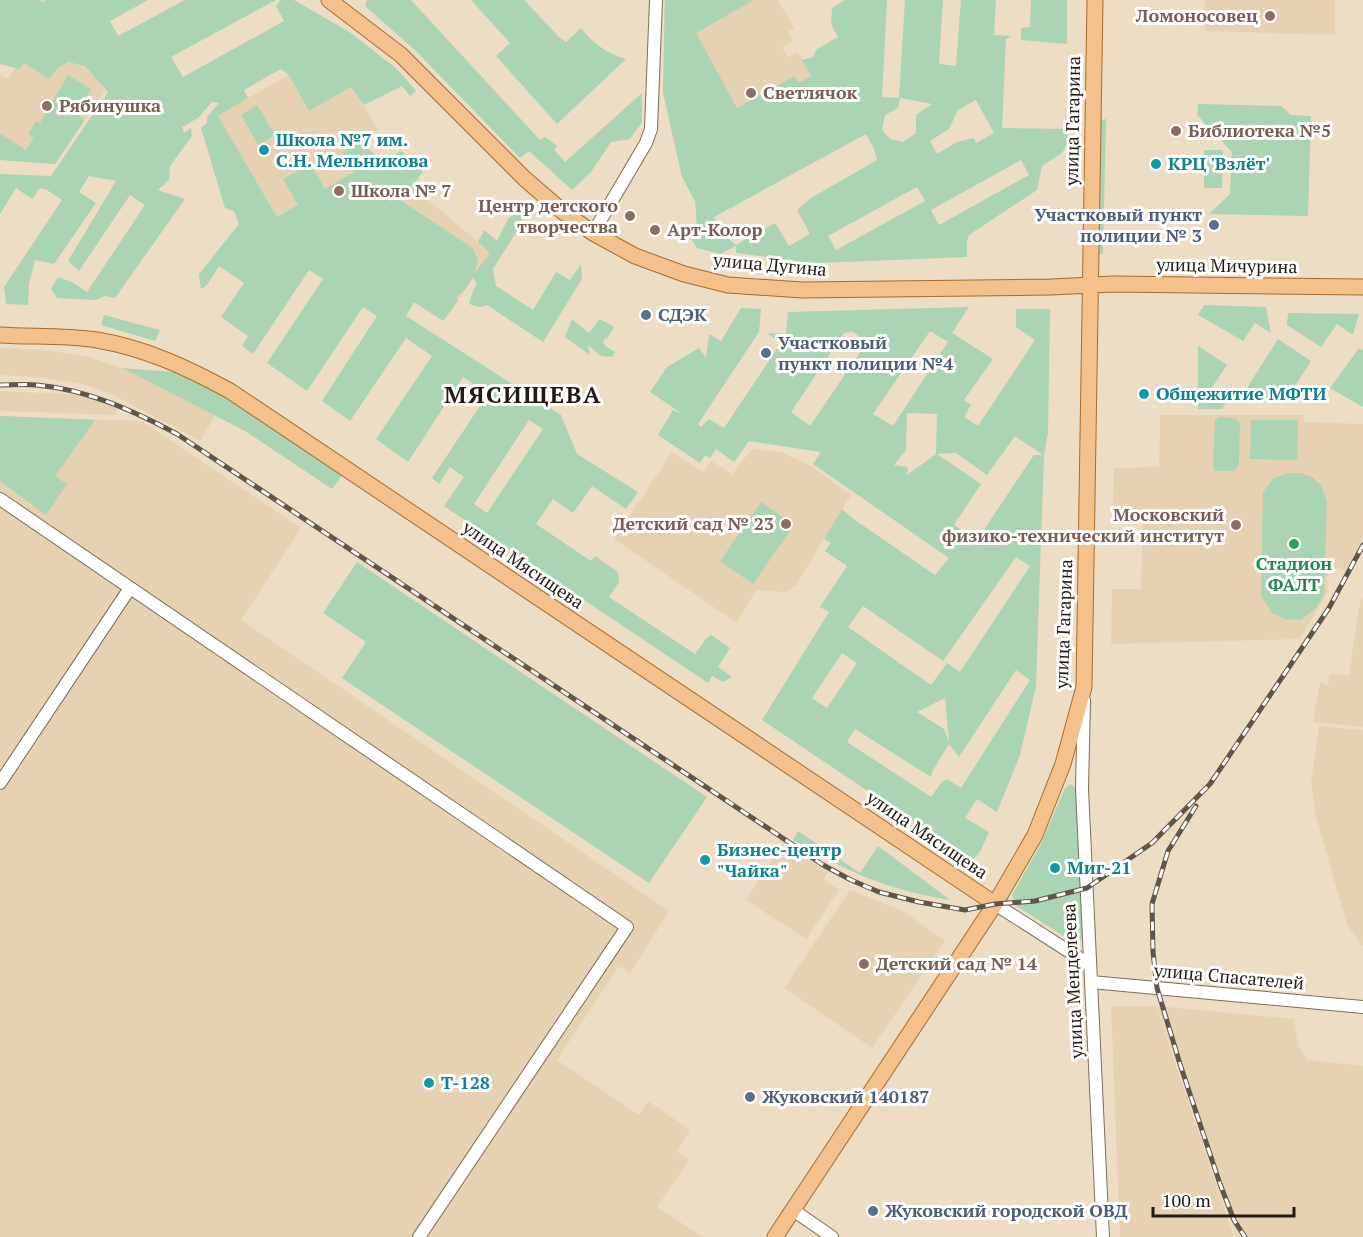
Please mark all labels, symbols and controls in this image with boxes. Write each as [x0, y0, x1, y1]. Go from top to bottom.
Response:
place label: Ломоносовец [1135, 3, 1258, 27]
marker: Ломоносовец [1263, 9, 1277, 23]
street label: улица Гагарина [1059, 56, 1085, 187]
place label: Светлячок [763, 80, 858, 104]
marker: Светлячок [744, 86, 758, 100]
place label: Рябинушка [59, 93, 161, 117]
marker: Рябинушка [40, 99, 54, 113]
place label: Библиотека №5 [1188, 118, 1331, 142]
marker: Библиотека №5 [1169, 124, 1183, 138]
place label: Школа №7 им. С.Н. Мельникова [276, 127, 429, 172]
marker: Школа №7 им. С.Н. Мельникова [257, 143, 271, 157]
place label: КРЦ 'Взлёт' [1168, 151, 1270, 175]
marker: КРЦ 'Взлёт' [1149, 157, 1163, 171]
place label: Школа № 7 [351, 178, 451, 202]
marker: Школа № 7 [332, 184, 346, 198]
place label: Центр детского творчества [478, 193, 618, 238]
place label: Участковый пункт полиции № 3 [1034, 202, 1202, 247]
marker: Центр детского творчества [623, 209, 637, 223]
place label: Арт-Колор [667, 217, 762, 241]
marker: Участковый пункт полиции № 3 [1207, 218, 1221, 232]
marker: Арт-Колор [648, 223, 662, 237]
street label: улица Дугина [711, 247, 828, 281]
street label: улица Мичурина [1155, 252, 1298, 278]
place label: СДЭК [658, 302, 707, 326]
marker: СДЭК [639, 308, 653, 322]
place label: Участковый пункт полиции №4 [778, 330, 954, 375]
marker: Участковый пункт полиции №4 [759, 346, 773, 360]
district label: МЯСИЩЕВА [444, 378, 602, 410]
place label: Общежитие МФТИ [1156, 381, 1326, 405]
marker: Общежитие МФТИ [1137, 387, 1151, 401]
place label: Московский физико-технический институт [942, 502, 1224, 547]
place label: Детский сад № 23 [613, 511, 774, 535]
street label: улица Мясищева [457, 514, 589, 614]
marker: Детский сад № 23 [779, 517, 793, 531]
marker: Московский физико-технический институт [1229, 518, 1243, 532]
marker: Стадион ФАЛТ [1287, 537, 1301, 551]
place label: Стадион ФАЛТ [1256, 551, 1332, 596]
street label: улица Гагарина [1049, 559, 1077, 690]
street label: улица Мясищева [861, 784, 993, 884]
place label: Бизнес-центр "Чайка" [717, 837, 841, 882]
marker: Бизнес-центр "Чайка" [698, 853, 712, 867]
place label: Миг-21 [1067, 855, 1132, 879]
marker: Миг-21 [1048, 861, 1062, 875]
street label: улица Менделеева [1056, 903, 1088, 1060]
place label: Детский сад № 14 [876, 951, 1038, 975]
marker: Детский сад № 14 [857, 957, 871, 971]
street label: улица Спасателей [1152, 957, 1305, 995]
place label: Т-128 [441, 1070, 490, 1094]
marker: Т-128 [422, 1076, 436, 1090]
place label: Жуковский 140187 [762, 1084, 930, 1108]
marker: Жуковский 140187 [743, 1090, 757, 1104]
scale bar [1153, 1180, 1294, 1218]
text: 100 m [1162, 1188, 1211, 1212]
place label: Жуковский городской ОВД [885, 1198, 1128, 1222]
marker: Жуковский городской ОВД [866, 1204, 880, 1218]

